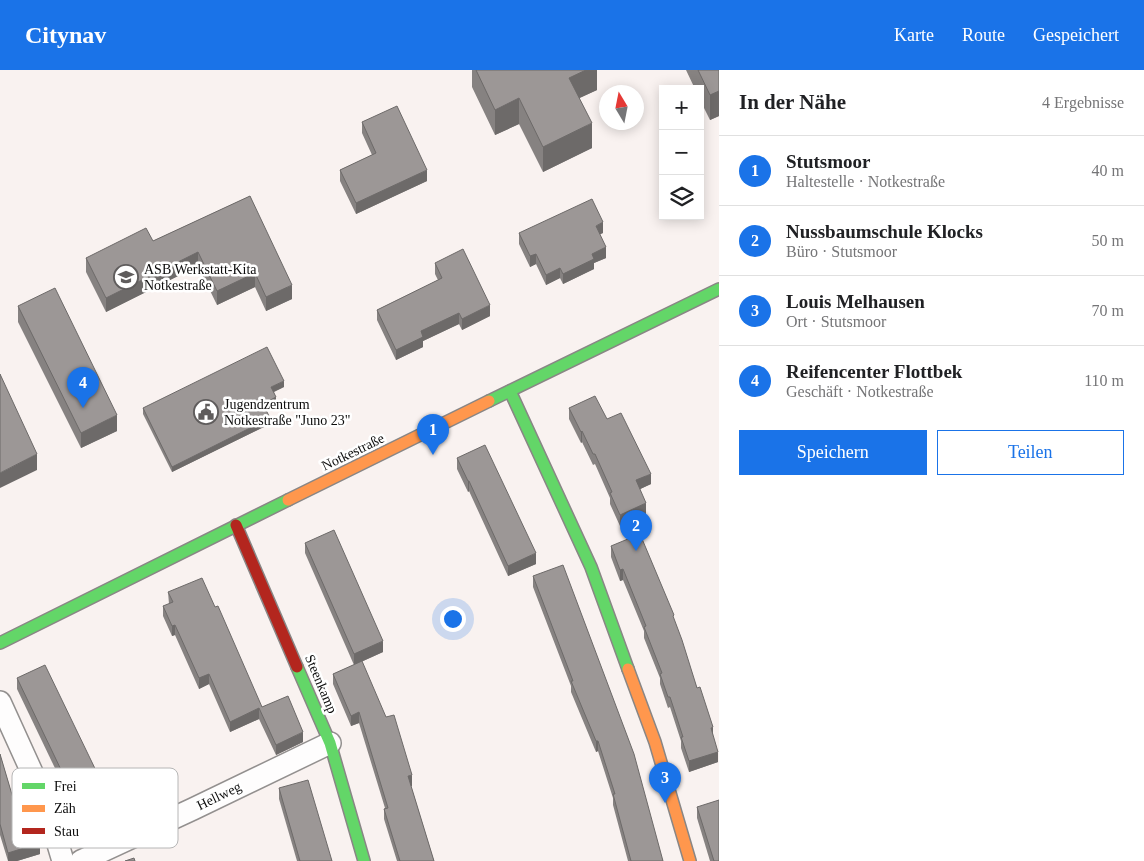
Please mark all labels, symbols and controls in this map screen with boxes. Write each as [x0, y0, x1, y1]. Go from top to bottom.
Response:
text: Citynav [25, 22, 106, 48]
text: Karte [894, 25, 934, 45]
text: Route [962, 25, 1005, 45]
text: Gespeichert [1033, 25, 1119, 45]
north arrow [599, 85, 644, 130]
map controls [659, 85, 704, 220]
button: + [659, 85, 704, 130]
text: In der Nähe [739, 90, 846, 114]
text: 4 Ergebnisse [1042, 94, 1124, 111]
button: − [659, 130, 704, 175]
text: Stutsmoor [786, 151, 870, 172]
text: 1 [751, 162, 759, 179]
text: 40 m [1092, 162, 1124, 179]
text: Haltestelle · Notkestraße [786, 173, 945, 190]
button: layers [659, 175, 704, 220]
text: Nussbaumschule Klocks [786, 221, 983, 242]
text: 2 [751, 232, 759, 249]
text: 50 m [1092, 232, 1124, 249]
text: Büro · Stutsmoor [786, 243, 897, 260]
place label: ASB Werkstatt-Kita Notkestraße [144, 262, 257, 293]
school or university icon: ASB Werkstatt-Kita Notkestraße [113, 264, 139, 290]
text: Louis Melhausen [786, 291, 925, 312]
text: 3 [751, 302, 759, 319]
text: 70 m [1092, 302, 1124, 319]
text: Ort · Stutsmoor [786, 313, 886, 330]
text: Reifencenter Flottbek [786, 361, 962, 382]
pin: 4 [67, 367, 99, 408]
text: 4 [751, 372, 759, 389]
text: 110 m [1084, 372, 1124, 389]
text: Geschäft · Notkestraße [786, 383, 934, 400]
place label: Jugendzentrum Notkestraße "Juno 23" [224, 397, 351, 428]
public building icon: Jugendzentrum Notkestraße "Juno 23" [193, 399, 219, 425]
pin: 1 [417, 414, 449, 455]
street label: Notkestraße [319, 430, 387, 474]
button: Speichern [739, 430, 927, 475]
button: Teilen [937, 430, 1124, 475]
pin: 2 [620, 510, 652, 551]
your location [440, 606, 466, 632]
street label: Steenkamp [302, 652, 340, 716]
pin: 3 [649, 762, 681, 803]
legend [12, 768, 178, 848]
text: Frei [54, 779, 77, 794]
street label: Hellweg [194, 779, 244, 813]
text: Zäh [54, 801, 76, 816]
text: Stau [54, 824, 79, 839]

